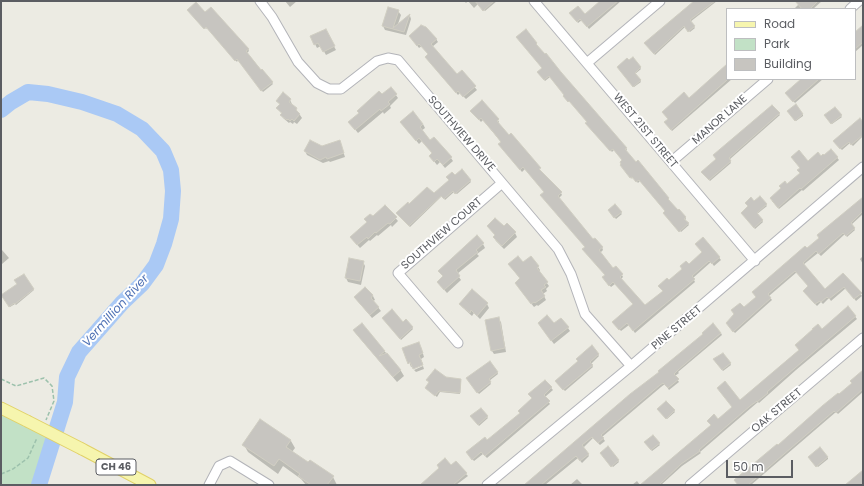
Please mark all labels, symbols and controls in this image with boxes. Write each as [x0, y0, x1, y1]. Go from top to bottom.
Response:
legend [726, 8, 856, 80]
text: Road [764, 15, 795, 32]
text: Park [764, 35, 790, 52]
text: Building [764, 55, 812, 72]
street label: WEST 21ST STREET [610, 91, 680, 171]
street label: MANOR LANE [690, 93, 750, 147]
street label: SOUTHVIEW DRIVE [425, 94, 497, 174]
street label: SOUTHVIEW COURT [399, 195, 485, 273]
water label: Vermillion River [80, 272, 152, 350]
street label: PINE STREET [649, 303, 705, 353]
street label: OAK STREET [749, 386, 805, 436]
scale bar [728, 452, 795, 478]
text: 50 m [733, 458, 764, 475]
road number: CH 46 [96, 459, 136, 475]

